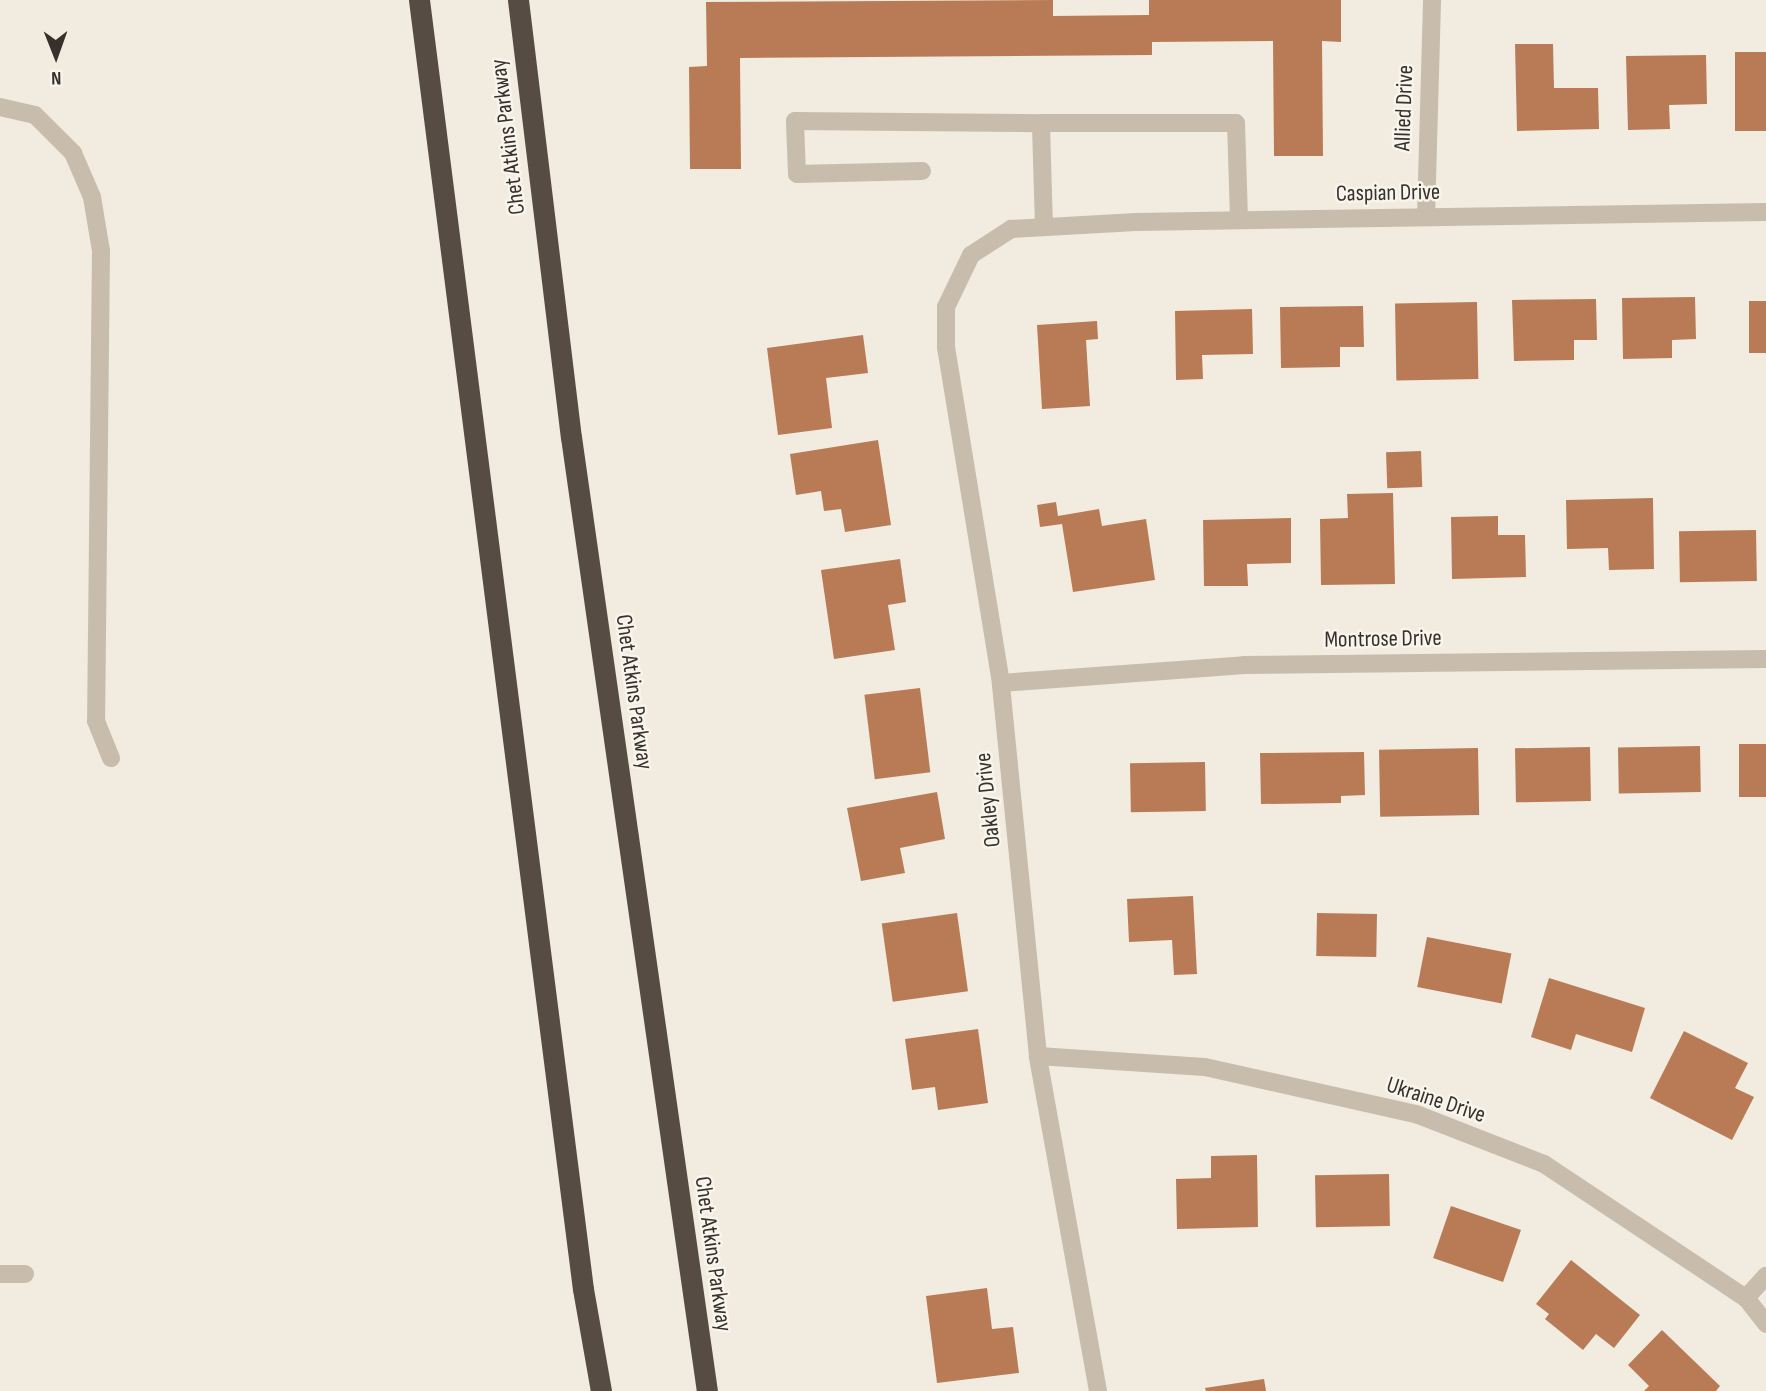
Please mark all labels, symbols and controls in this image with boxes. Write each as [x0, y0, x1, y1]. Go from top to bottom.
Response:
north arrow [21, 21, 91, 91]
street label: Chet Atkins Parkway [485, 58, 531, 216]
street label: Allied Drive [1389, 64, 1419, 152]
text: N [51, 66, 62, 89]
street label: Caspian Drive [1336, 178, 1440, 208]
street label: Chet Atkins Parkway [609, 613, 659, 771]
street label: Montrose Drive [1324, 624, 1442, 654]
street label: Oakley Drive [969, 751, 1007, 849]
street label: Ukraine Drive [1383, 1071, 1489, 1129]
street label: Chet Atkins Parkway [688, 1175, 738, 1333]

